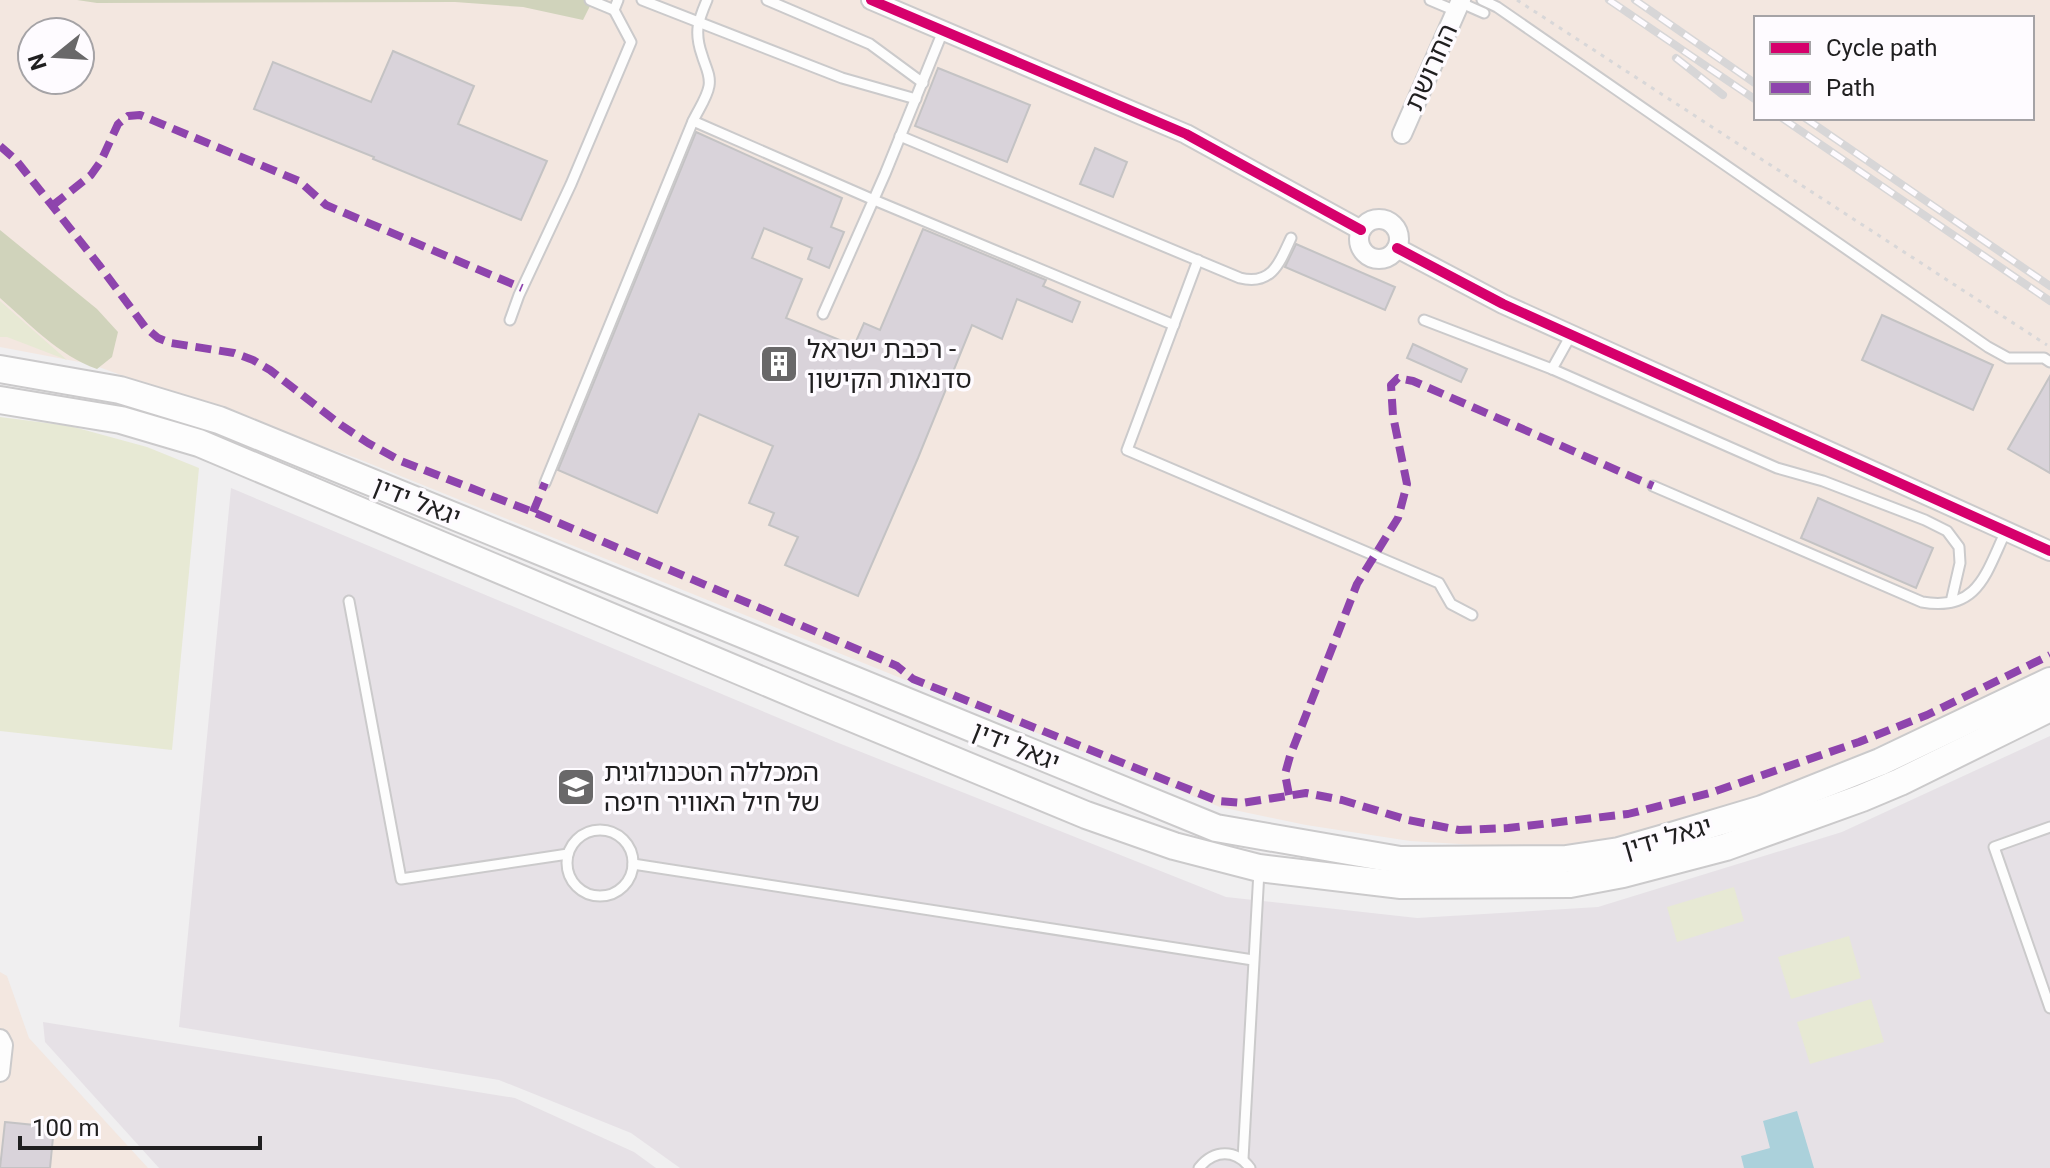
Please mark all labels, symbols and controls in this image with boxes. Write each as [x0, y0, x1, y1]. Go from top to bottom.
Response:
north arrow [16, 16, 96, 96]
legend [1754, 16, 2034, 120]
street label: החרושת [1399, 19, 1463, 115]
text: Cycle path [1826, 34, 1938, 62]
text: N [23, 51, 52, 73]
text: Path [1826, 74, 1875, 102]
place label: רכבת ישראל - סדנאות הקישון [807, 334, 972, 394]
building icon: רכבת ישראל - סדנאות הקישון [758, 343, 800, 385]
street label: יגאל ידין [369, 470, 465, 532]
street label: יגאל ידין [968, 715, 1064, 777]
place label: המכללה הטכנולוגית של חיל האוויר חיפה [604, 757, 820, 817]
school or university icon: המכללה הטכנולוגית של חיל האוויר חיפה [555, 766, 597, 808]
street label: יגאל ידין [1619, 810, 1715, 864]
scale bar [20, 1100, 260, 1150]
text: 100 m [32, 1114, 99, 1142]

